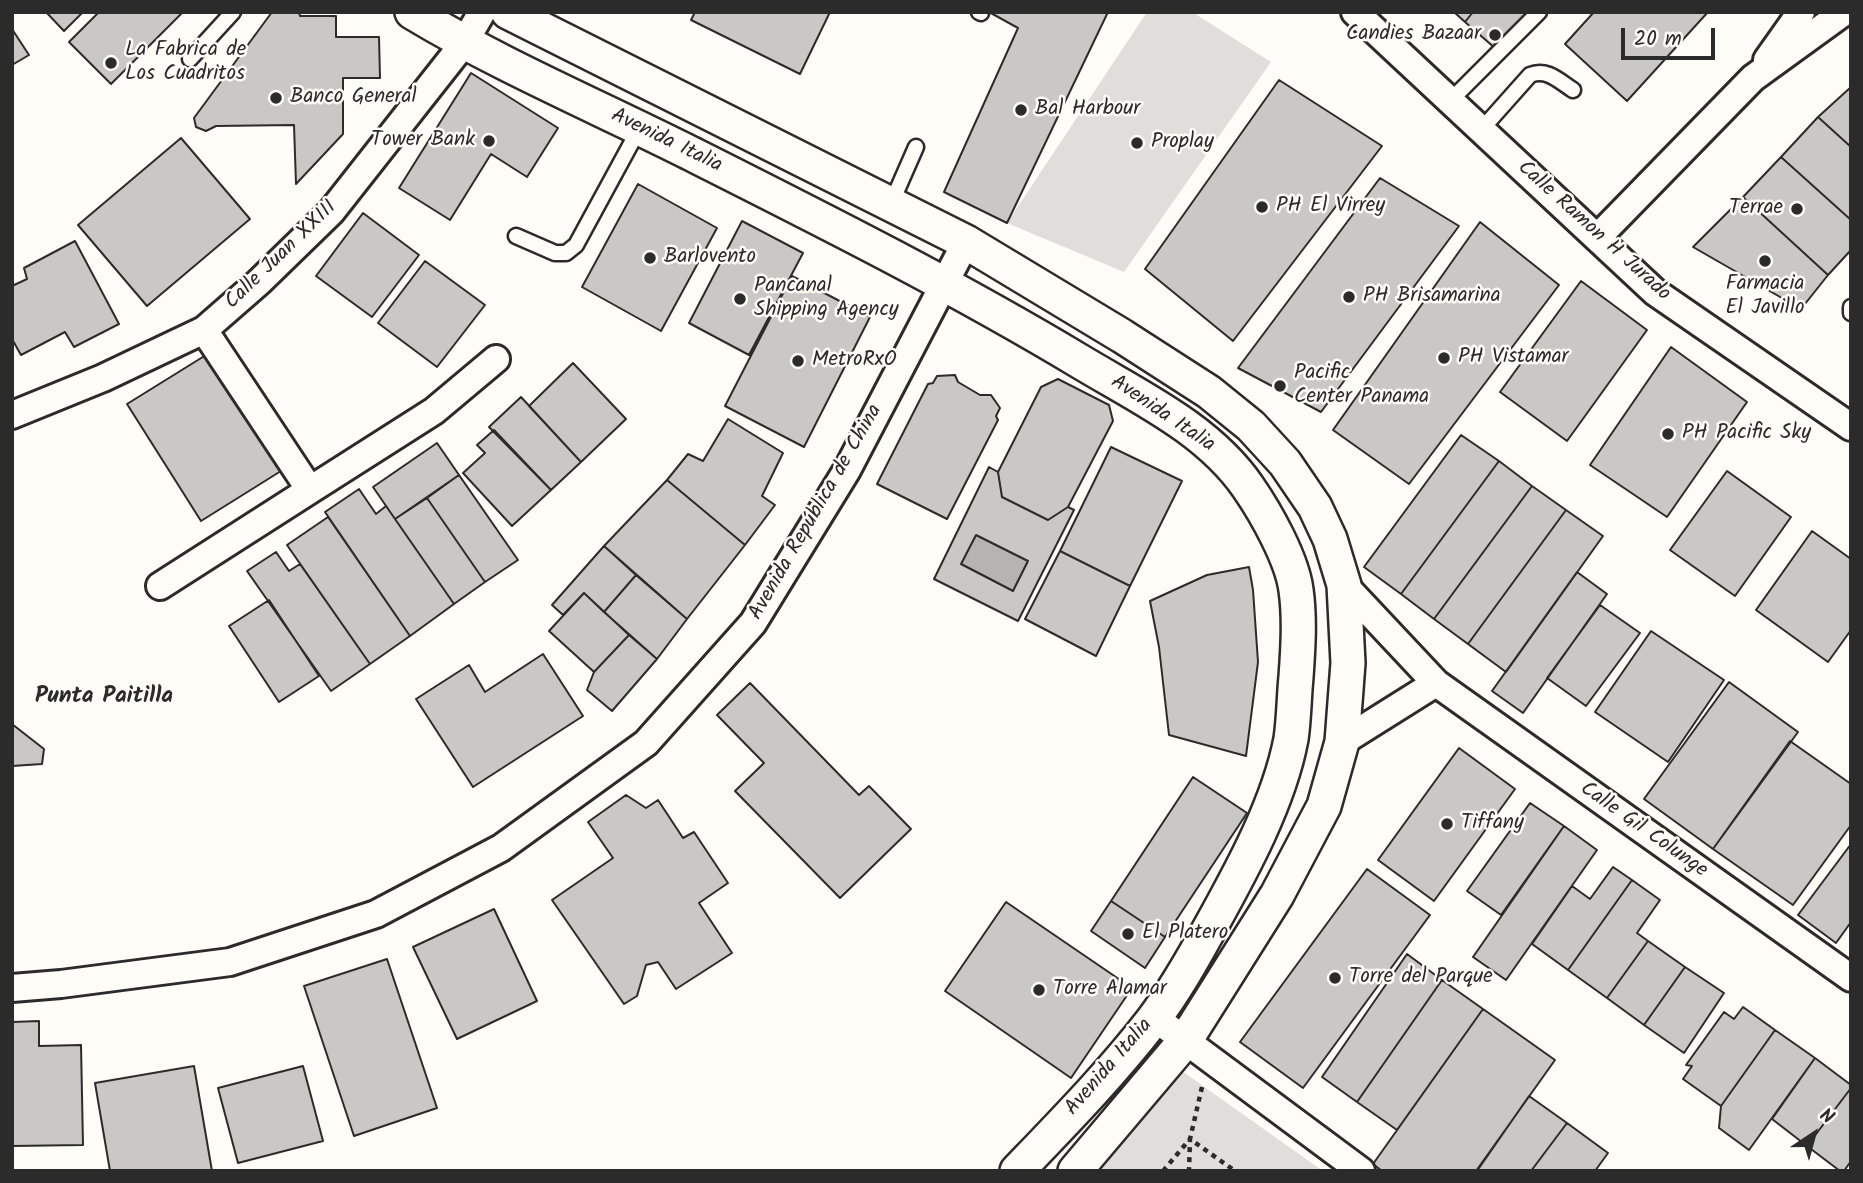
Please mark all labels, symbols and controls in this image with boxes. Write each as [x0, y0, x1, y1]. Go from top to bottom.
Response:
scale bar [1625, 14, 1720, 58]
place label: Candies Bazaar [1346, 22, 1481, 48]
text: 20 m [1634, 23, 1682, 56]
marker: Candies Bazaar [1487, 27, 1503, 43]
place label: La Fabrica de Los Cuadritos [125, 38, 246, 88]
marker: La Fabrica de Los Cuadritos [103, 55, 119, 71]
place label: Banco General [290, 85, 417, 111]
marker: Banco General [268, 90, 284, 106]
place label: Bal Harbour [1035, 97, 1140, 123]
marker: Bal Harbour [1013, 102, 1029, 118]
street label: Avenida Italia [606, 104, 726, 180]
place label: Tower Bank [371, 128, 475, 154]
place label: Proplay [1151, 130, 1214, 156]
marker: Tower Bank [481, 133, 497, 149]
marker: Proplay [1129, 135, 1145, 151]
street label: Calle Ramon H Jurado [1511, 156, 1675, 308]
place label: PH El Virrey [1276, 194, 1385, 220]
street label: Calle Juan XXIII [221, 196, 343, 316]
place label: Terrae [1729, 196, 1783, 222]
marker: PH El Virrey [1254, 199, 1270, 215]
marker: Terrae [1789, 201, 1805, 217]
place label: Barlovento [664, 245, 756, 271]
marker: Barlovento [642, 250, 658, 266]
marker: Farmacia El Javillo [1757, 253, 1773, 269]
place label: Farmacia El Javillo [1725, 272, 1805, 322]
place label: Pancanal Shipping Agency [754, 274, 899, 324]
place label: PH Brisamarina [1363, 284, 1501, 310]
marker: PH Brisamarina [1341, 289, 1357, 305]
marker: Pancanal Shipping Agency [732, 291, 748, 307]
place label: PH Vistamar [1458, 345, 1569, 371]
place label: MetroRxO [812, 348, 897, 374]
marker: PH Vistamar [1436, 350, 1452, 366]
marker: MetroRxO [790, 353, 806, 369]
place label: Pacific Center Panama [1294, 361, 1429, 411]
street label: Avenida Italia [1105, 371, 1219, 459]
marker: Pacific Center Panama [1272, 378, 1288, 394]
street label: Avenida República de China [745, 401, 889, 625]
place label: PH Pacific Sky [1682, 421, 1811, 447]
marker: PH Pacific Sky [1660, 426, 1676, 442]
district label: Punta Paitilla [35, 684, 173, 712]
street label: Calle Gil Colunge [1574, 778, 1712, 884]
place label: Tiffany [1461, 811, 1524, 837]
marker: Tiffany [1439, 816, 1455, 832]
place label: El Platero [1142, 921, 1228, 947]
marker: El Platero [1120, 926, 1136, 942]
place label: Torre del Parque [1349, 965, 1493, 991]
marker: Torre del Parque [1327, 970, 1343, 986]
place label: Torre Alamar [1053, 977, 1167, 1003]
marker: Torre Alamar [1031, 982, 1047, 998]
street label: Avenida Italia [1061, 1014, 1159, 1122]
north arrow [1779, 1099, 1849, 1169]
text: N [1813, 1101, 1840, 1133]

